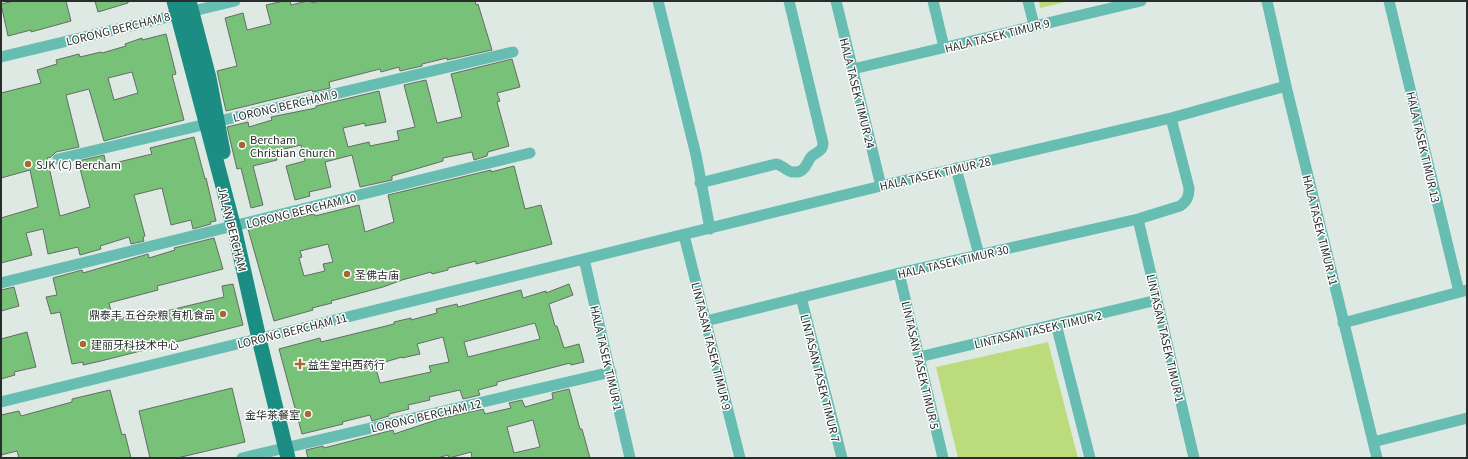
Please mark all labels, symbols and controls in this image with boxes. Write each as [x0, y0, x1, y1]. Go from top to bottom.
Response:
street label: LORONG BERCHAM 8 [64, 7, 172, 49]
street label: HALA TASEK TIMUR 9 [943, 14, 1051, 56]
street label: HALA TASEK TIMUR 24 [837, 36, 879, 150]
street label: LORONG BERCHAM 9 [231, 85, 339, 125]
street label: HALA TASEK TIMUR 13 [1403, 90, 1445, 204]
place label: Bercham Christian Church [250, 131, 335, 160]
marker: Bercham Christian Church [237, 140, 247, 150]
street label: HALA TASEK TIMUR 28 [878, 152, 992, 194]
place label: SJK (C) Bercham [36, 156, 121, 172]
marker: SJK (C) Bercham [23, 159, 33, 169]
street label: HALA TASEK TIMUR 11 [1300, 173, 1342, 287]
street label: JALAN BERCHAM [215, 185, 251, 273]
street label: LORONG BERCHAM 10 [244, 189, 358, 231]
street label: HALA TASEK TIMUR 30 [896, 240, 1010, 282]
place label: 圣佛古庙 [355, 266, 399, 282]
marker: 圣佛古庙 [342, 269, 352, 279]
street label: LINTASAN TASEK TIMUR 1 [1143, 272, 1189, 404]
street label: LINTASAN TASEK TIMUR 9 [688, 280, 736, 412]
street label: LINTASAN TASEK TIMUR 5 [898, 299, 944, 431]
street label: HALA TASEK TIMUR 1 [587, 304, 627, 412]
place label: 鼎泰丰 五谷杂粮 有机食品 [89, 306, 215, 322]
street label: LINTASAN TASEK TIMUR 2 [972, 306, 1104, 352]
marker: 鼎泰丰 五谷杂粮 有机食品 [218, 309, 228, 319]
street label: LORONG BERCHAM 11 [235, 309, 349, 351]
street label: LINTASAN TASEK TIMUR 7 [797, 312, 845, 444]
place label: 建丽牙科技术中心 [91, 336, 179, 352]
marker: 建丽牙科技术中心 [78, 339, 88, 349]
place label: 益生堂中西药行 [308, 356, 385, 372]
marker: 益生堂中西药行 [295, 359, 305, 369]
street label: LORONG BERCHAM 12 [369, 395, 483, 435]
place label: 金华茶餐室 [245, 406, 300, 422]
marker: 金华茶餐室 [303, 409, 313, 419]

